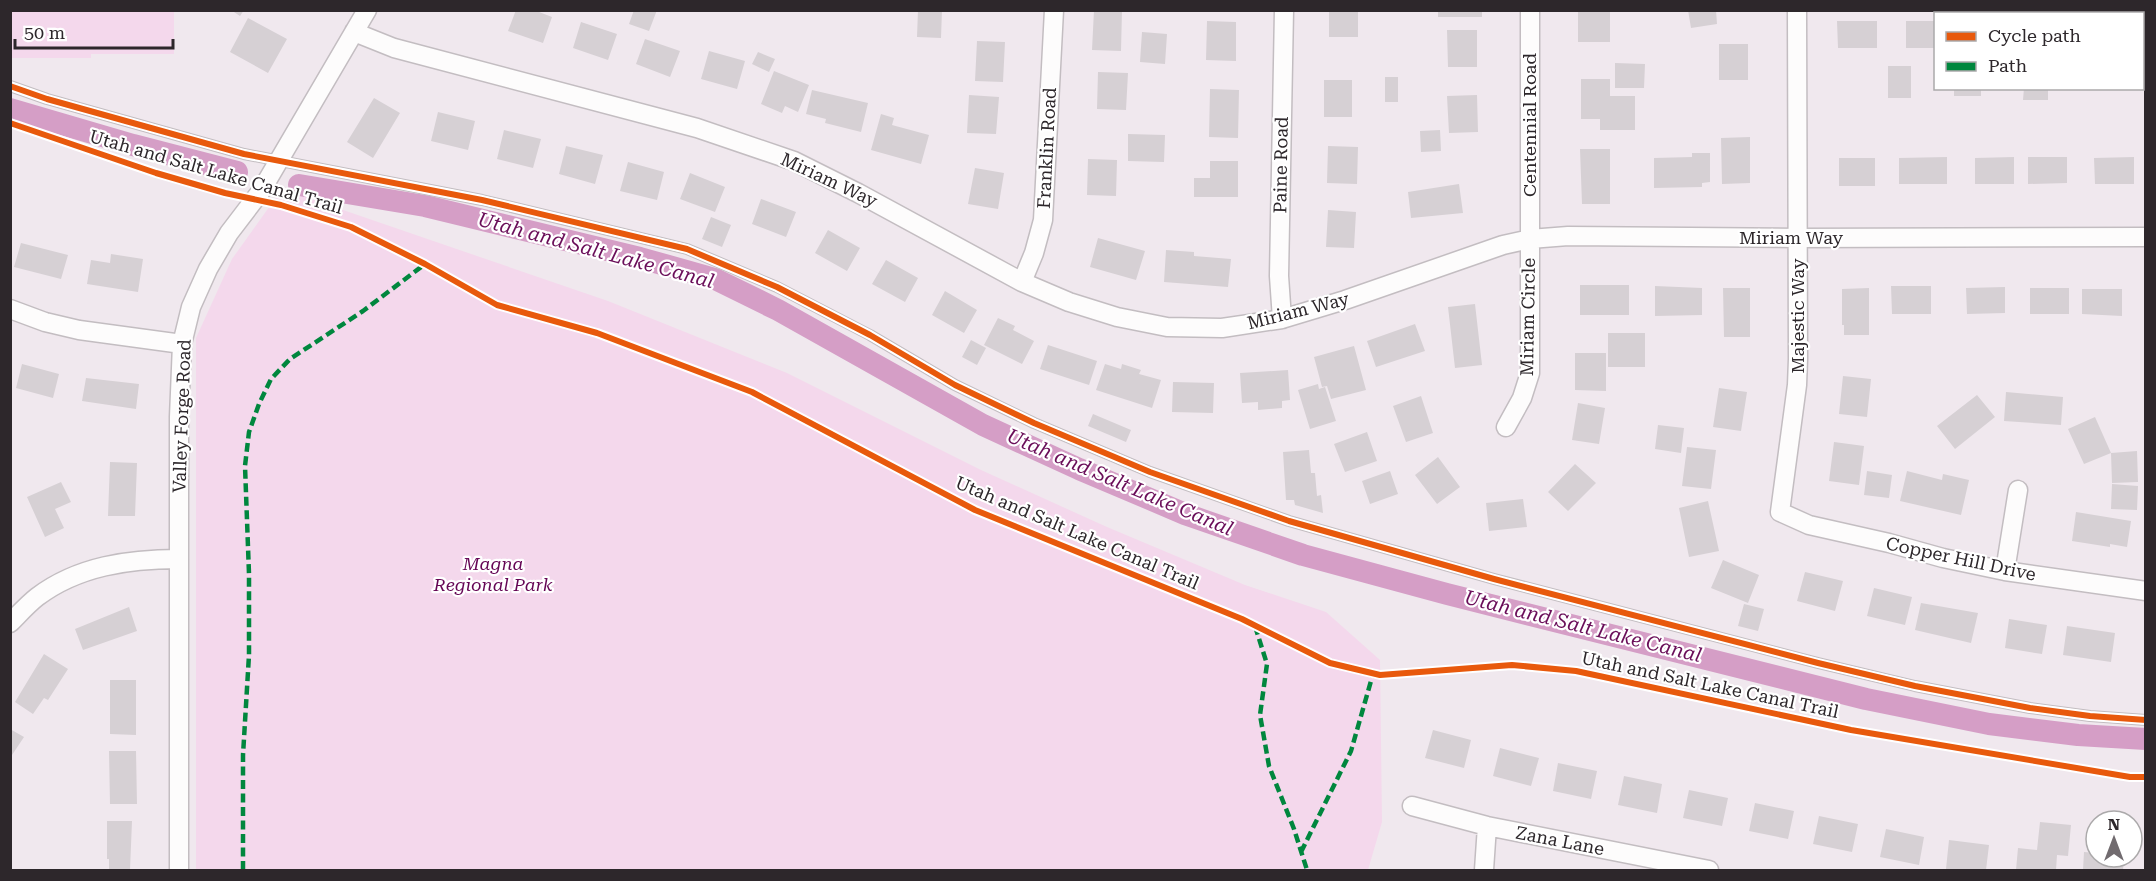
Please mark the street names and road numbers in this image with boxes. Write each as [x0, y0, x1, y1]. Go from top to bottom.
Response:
street label: Centennial Road [1519, 53, 1540, 197]
street label: Franklin Road [1033, 86, 1060, 209]
street label: Paine Road [1269, 116, 1292, 214]
street label: Utah and Salt Lake Canal Trail [87, 125, 346, 218]
street label: Miriam Way [778, 148, 881, 211]
street label: Miriam Way [1739, 227, 1843, 248]
street label: Miriam Circle [1516, 258, 1539, 376]
street label: Majestic Way [1787, 258, 1808, 374]
street label: Miriam Way [1245, 288, 1351, 333]
street label: Valley Forge Road [168, 338, 195, 493]
street label: Utah and Salt Lake Canal Trail [952, 472, 1203, 594]
street label: Copper Hill Drive [1884, 532, 2038, 585]
street label: Utah and Salt Lake Canal Trail [1579, 647, 1841, 722]
street label: Zana Lane [1514, 822, 1606, 859]

